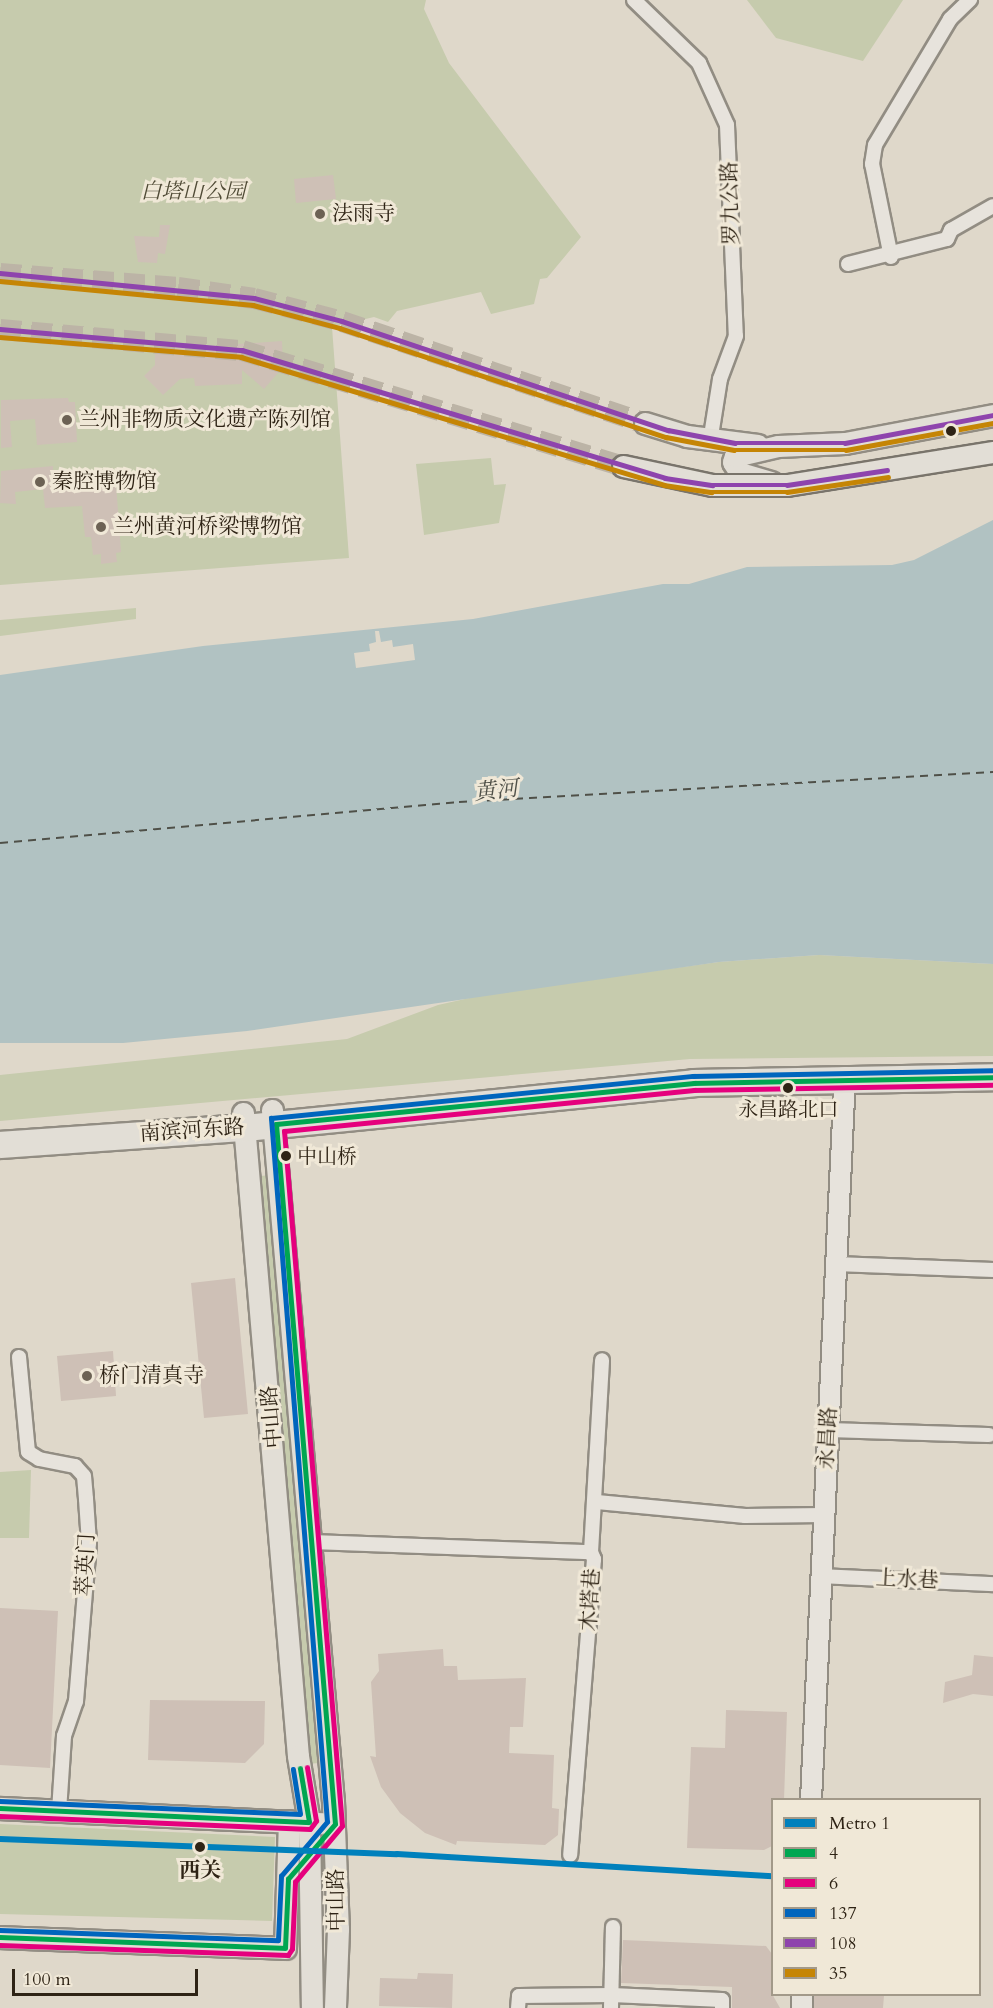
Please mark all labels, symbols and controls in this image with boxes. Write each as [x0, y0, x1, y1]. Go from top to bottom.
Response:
street label: 罗九公路 [717, 161, 745, 245]
park label: 白塔山公园 [141, 179, 245, 205]
place label: 法雨寺 [332, 201, 395, 227]
marker: 法雨寺 [313, 207, 327, 221]
place label: 兰州非物质文化遗产陈列馆 [79, 407, 331, 433]
marker: 兰州非物质文化遗产陈列馆 [60, 413, 74, 427]
unlabelled marker [945, 425, 957, 437]
place label: 秦腔博物馆 [52, 469, 157, 495]
marker: 秦腔博物馆 [33, 475, 47, 489]
place label: 兰州黄河桥梁博物馆 [113, 514, 302, 540]
marker: 兰州黄河桥梁博物馆 [94, 520, 108, 534]
water label: 黄河 [473, 776, 519, 806]
marker: 永昌路北口 [782, 1082, 794, 1094]
place label: 永昌路北口 [738, 1097, 838, 1121]
street label: 南滨河东路 [139, 1115, 245, 1147]
place label: 中山桥 [297, 1144, 357, 1168]
marker: 中山桥 [280, 1150, 292, 1162]
place label: 桥门清真寺 [99, 1363, 204, 1389]
marker: 桥门清真寺 [80, 1369, 94, 1383]
street label: 中山路 [257, 1385, 287, 1449]
street label: 永昌路 [814, 1406, 842, 1470]
street label: 萃英门 [72, 1533, 100, 1597]
street label: 上水巷 [875, 1566, 939, 1594]
street label: 木塔巷 [576, 1568, 606, 1632]
legend [771, 1798, 981, 1996]
text: Metro 1 [829, 1811, 890, 1836]
marker: 西关 [191, 1838, 209, 1856]
text: 4 [829, 1841, 838, 1866]
place label: 西关 [179, 1858, 221, 1884]
street label: 中山路 [324, 1868, 350, 1932]
text: 6 [829, 1871, 838, 1896]
text: 137 [829, 1901, 857, 1926]
text: 108 [829, 1931, 857, 1956]
scale bar [15, 1957, 201, 1995]
text: 35 [829, 1961, 847, 1986]
text: 100 m [23, 1967, 71, 1992]

